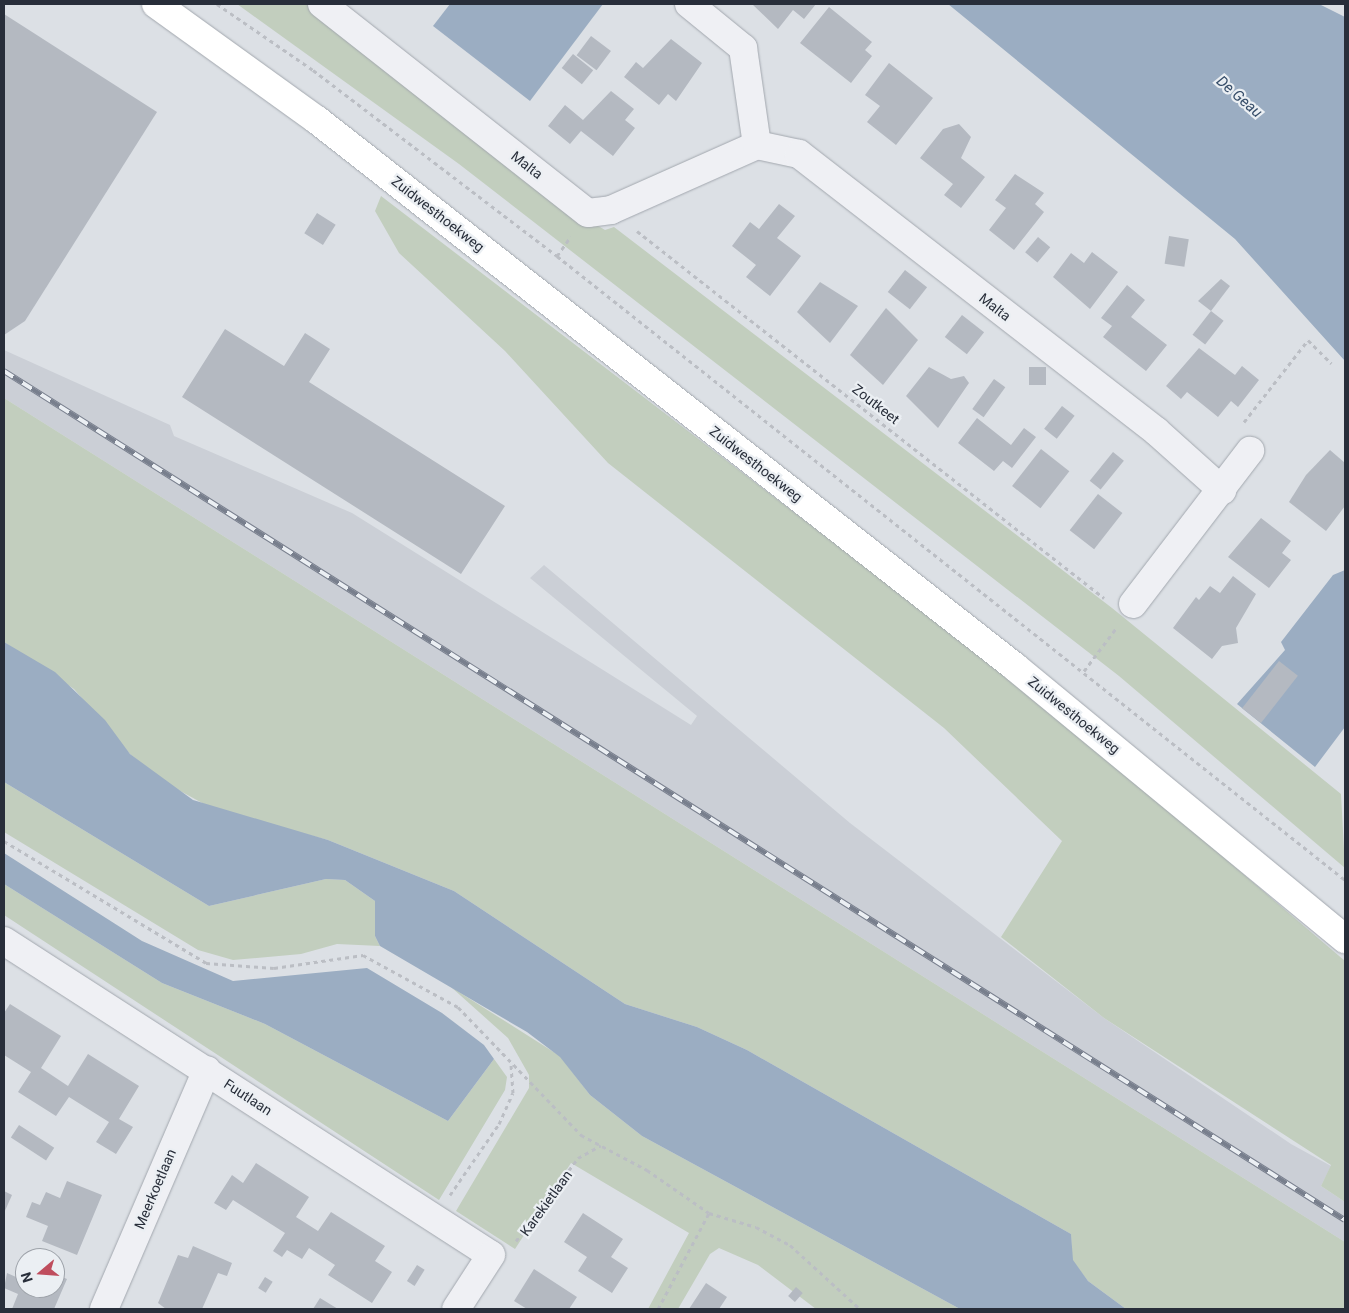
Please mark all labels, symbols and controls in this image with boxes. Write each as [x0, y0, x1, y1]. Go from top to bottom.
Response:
water label: De Geau [1213, 72, 1265, 122]
street label: Malta [508, 147, 546, 183]
street label: Zuidwesthoekweg [388, 173, 488, 255]
street label: Malta [976, 289, 1014, 325]
street label: Zoutkeet [849, 380, 903, 428]
street label: Zuidwesthoekweg [706, 423, 806, 505]
street label: Zuidwesthoekweg [1025, 673, 1123, 757]
street label: Fuutlaan [221, 1075, 275, 1119]
street label: Meerkoetlaan [131, 1146, 179, 1232]
street label: Karekietlaan [516, 1167, 576, 1239]
north arrow [15, 1248, 65, 1298]
text: N [18, 1270, 36, 1285]

